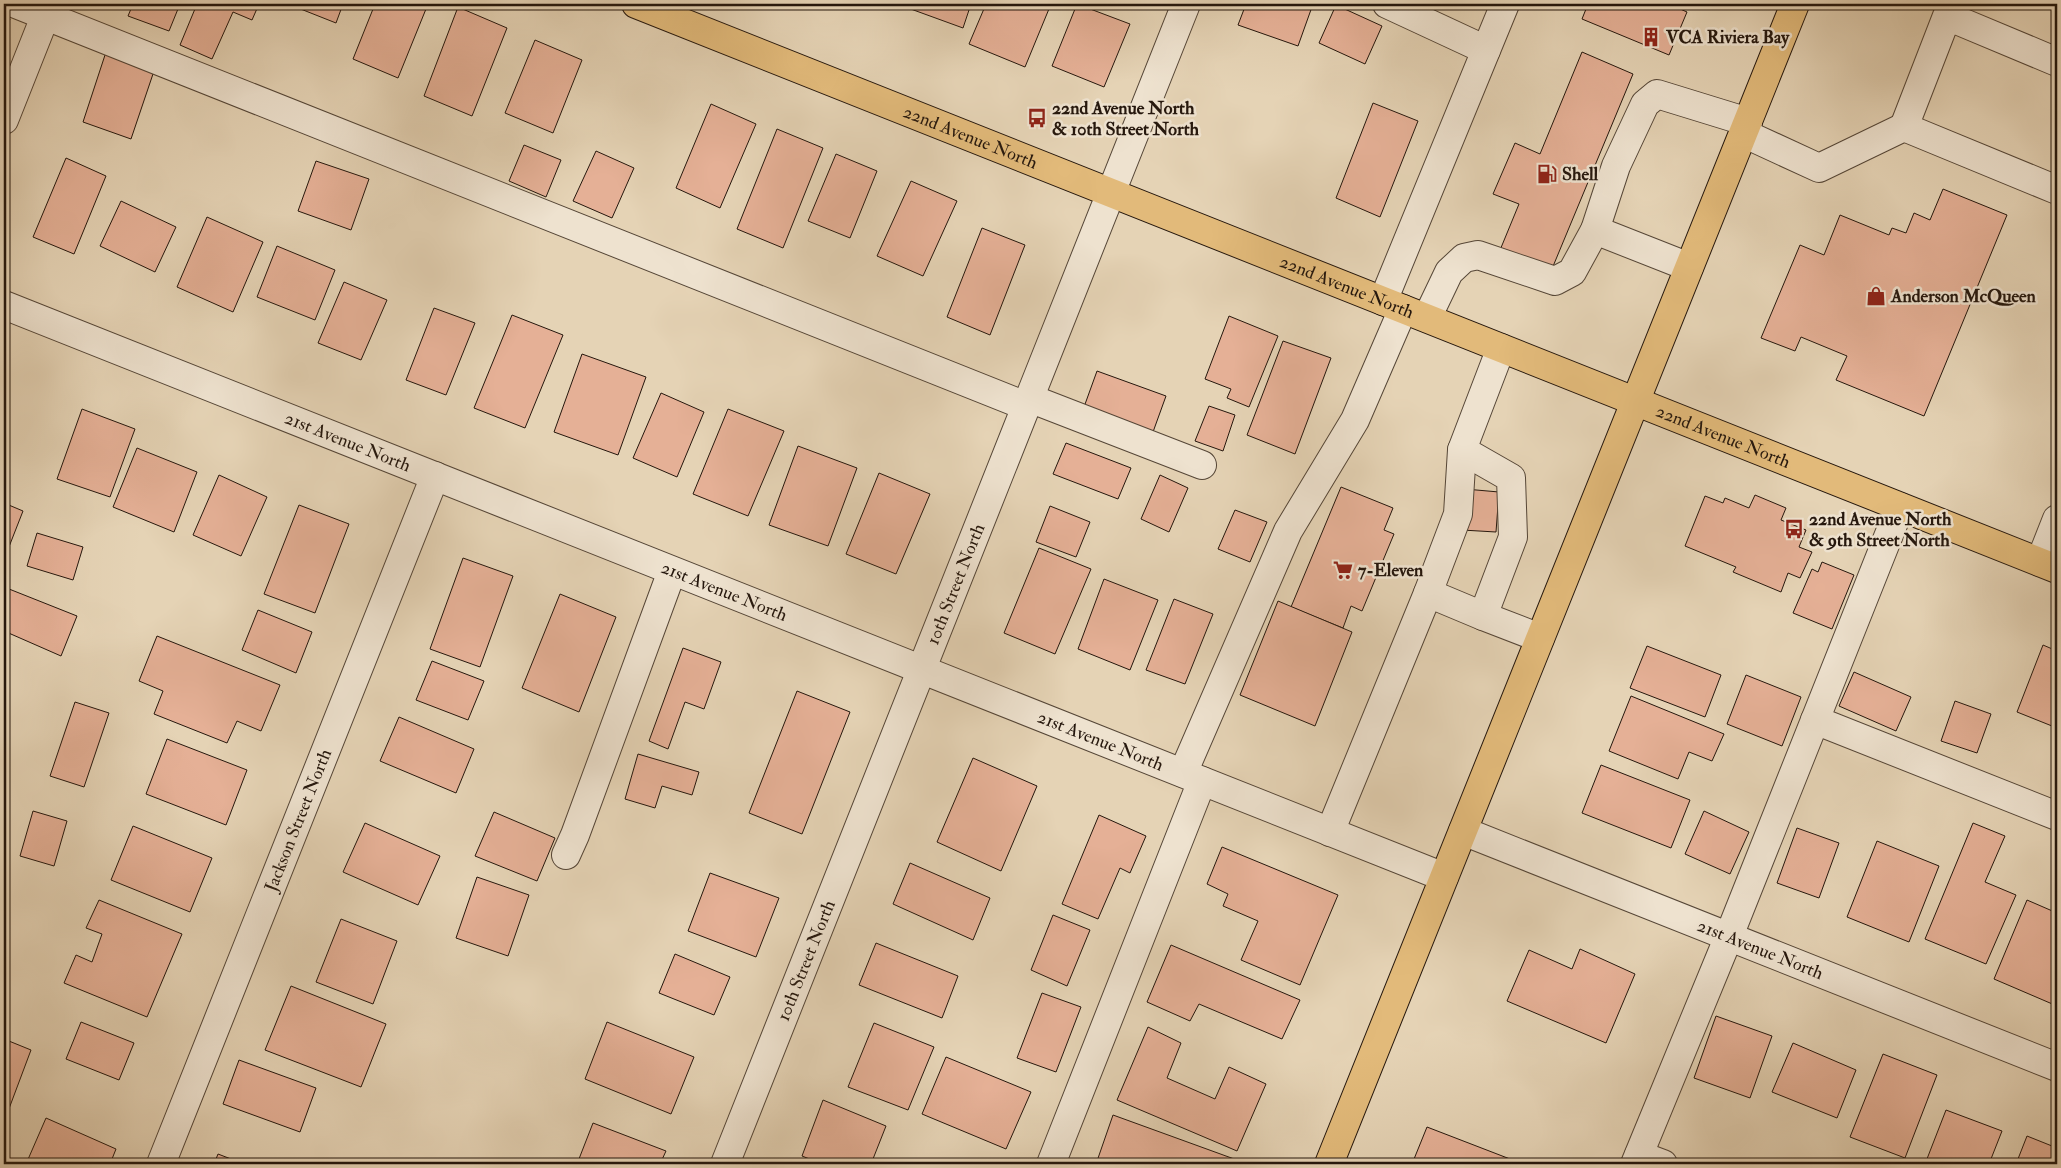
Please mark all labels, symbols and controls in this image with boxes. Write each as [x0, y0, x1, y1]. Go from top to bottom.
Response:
building icon: VCA Riviera Bay [1640, 26, 1662, 48]
place label: VCA Riviera Bay [1665, 26, 1790, 49]
place label: 22nd Avenue North & 10th Street North [1052, 97, 1200, 141]
street label: 22nd Avenue North [900, 100, 1042, 174]
bus stop icon: 22nd Avenue North & 10th Street North [1026, 107, 1048, 129]
fuel station icon: Shell [1536, 163, 1558, 185]
place label: Shell [1562, 163, 1599, 186]
street label: 22nd Avenue North [1276, 250, 1418, 324]
shop icon: Anderson McQueen [1865, 285, 1887, 307]
place label: Anderson McQueen [1890, 285, 2037, 308]
street label: 22nd Avenue North [1653, 399, 1794, 474]
street label: 21st Avenue North [281, 406, 415, 477]
place label: 22nd Avenue North & 9th Street North [1809, 508, 1952, 552]
bus stop icon: 22nd Avenue North & 9th Street North [1783, 518, 1805, 540]
street label: 10th Street North [921, 520, 990, 648]
street label: 21st Avenue North [658, 556, 791, 627]
supermarket icon: 7-Eleven [1332, 559, 1354, 581]
place label: 7-Eleven [1358, 559, 1424, 582]
street label: 21st Avenue North [1034, 705, 1168, 776]
street label: Jackson Street North [259, 745, 337, 896]
street label: 10th Street North [772, 896, 840, 1024]
street label: 21st Avenue North [1694, 914, 1827, 985]

